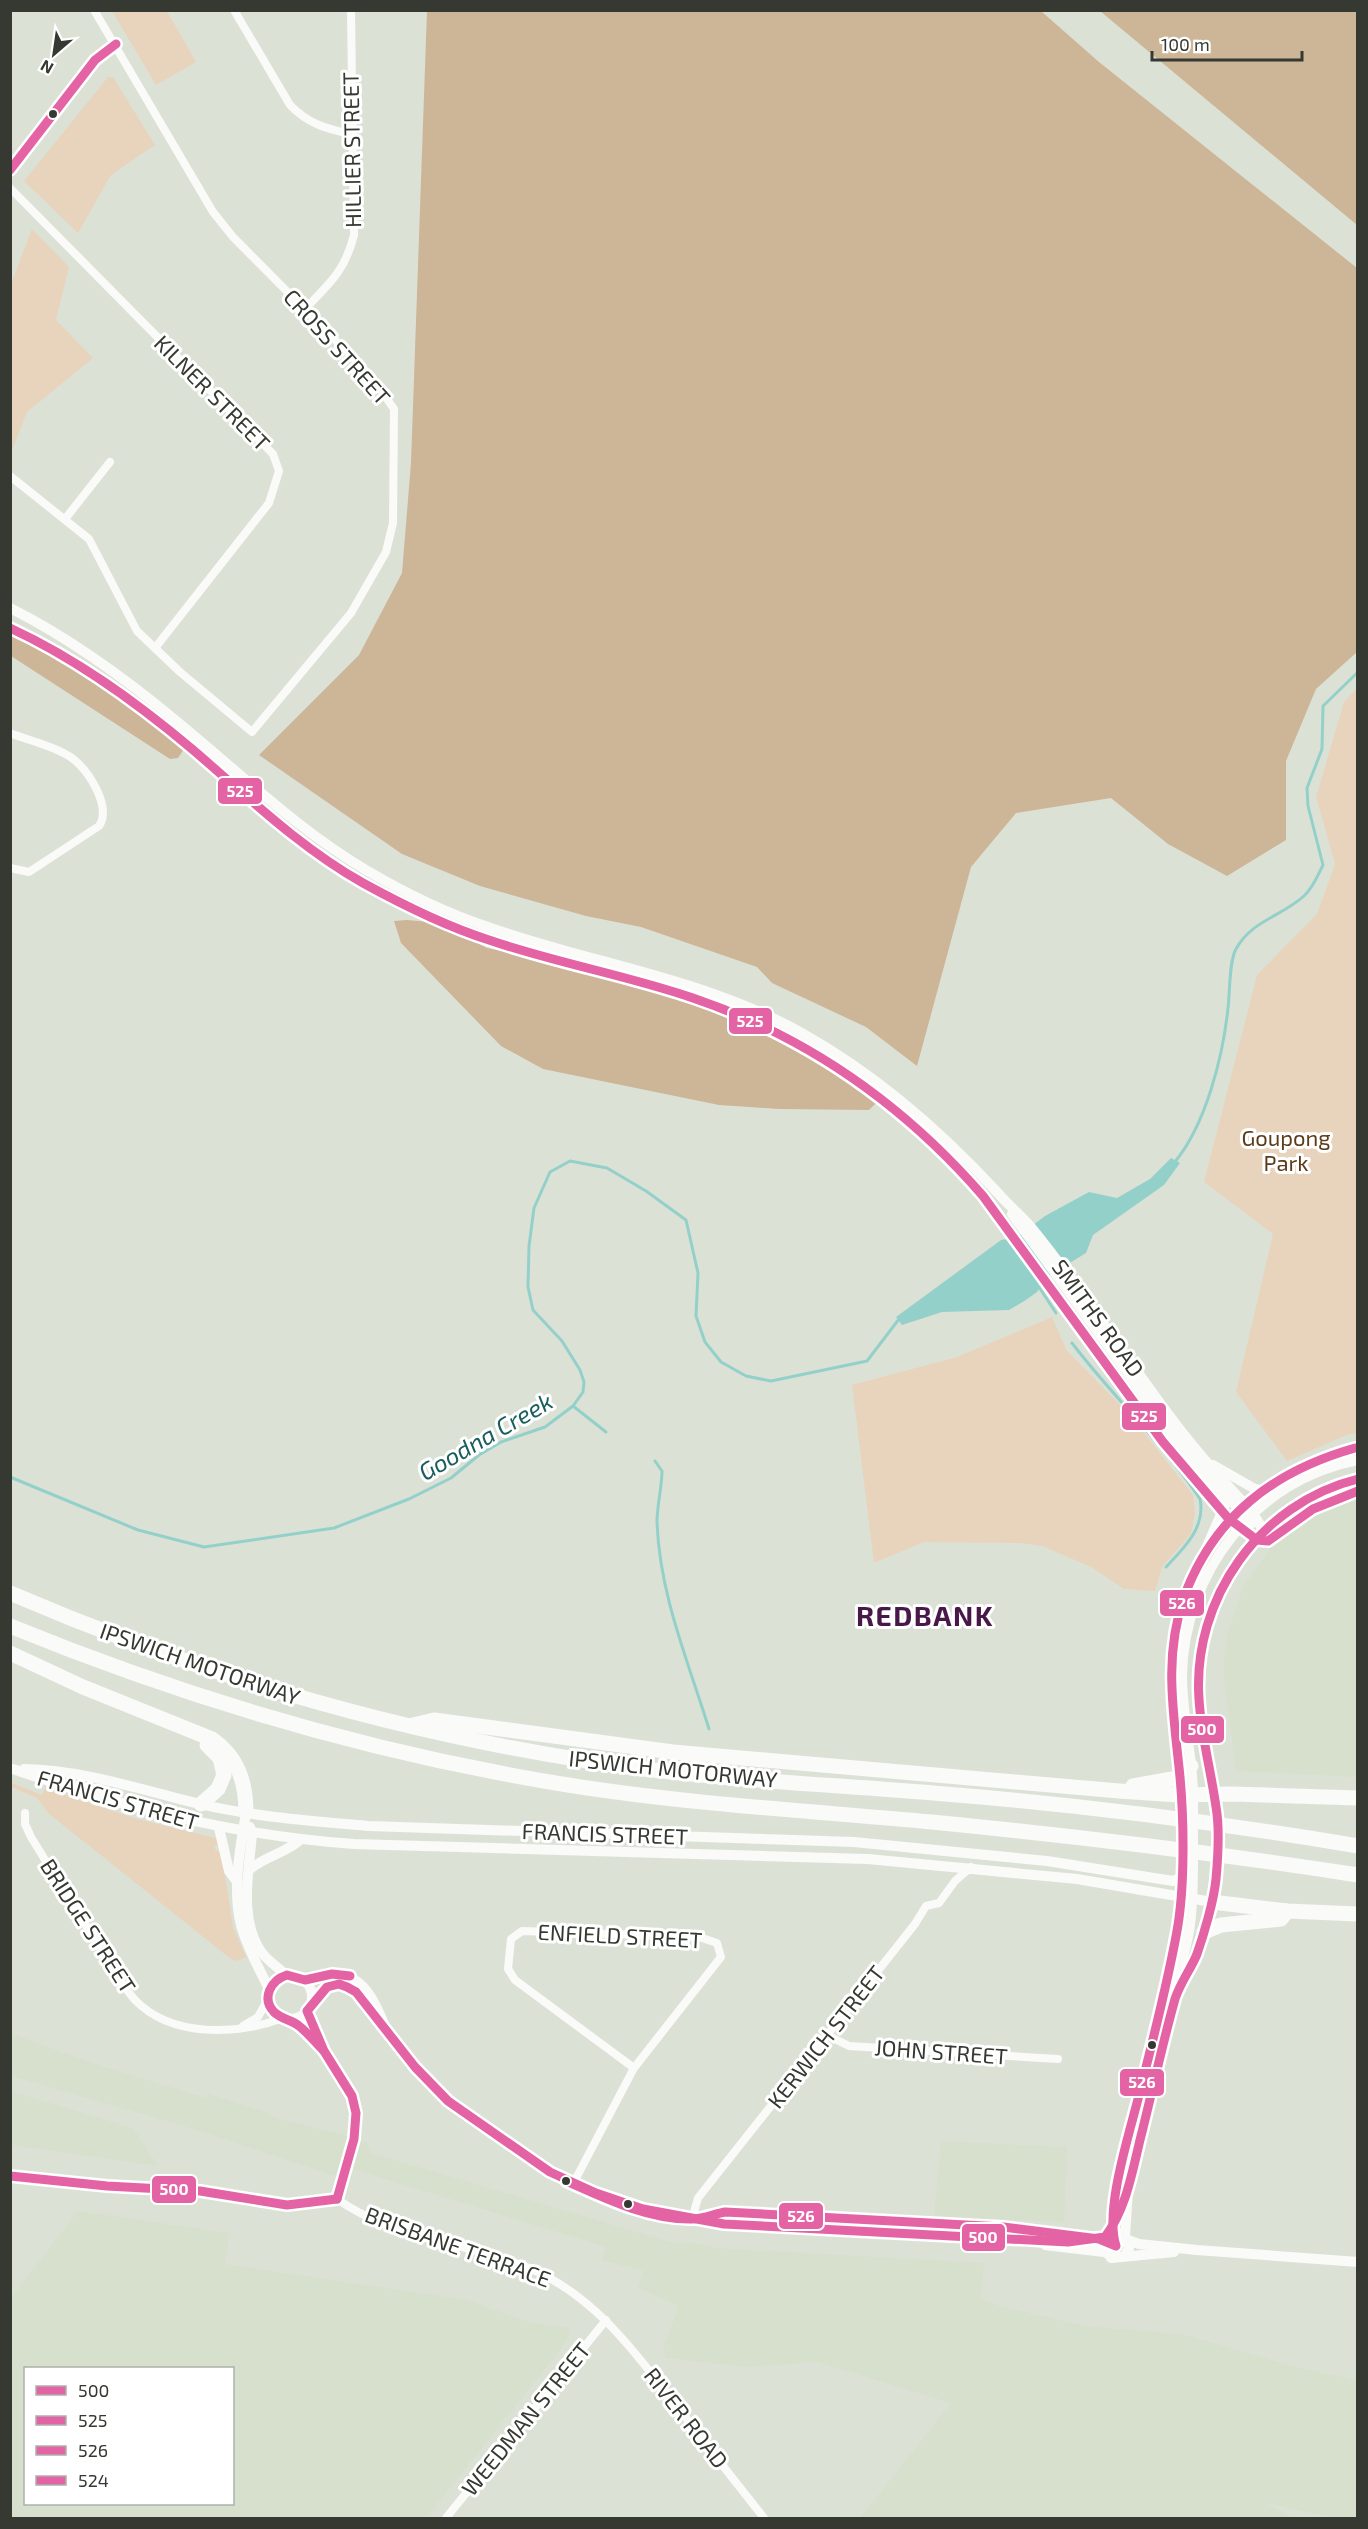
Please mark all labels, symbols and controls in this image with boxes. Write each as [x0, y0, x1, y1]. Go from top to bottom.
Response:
north arrow [24, 24, 84, 84]
scale bar [1152, 24, 1302, 62]
text: 100 m [1161, 33, 1210, 55]
text: N [37, 56, 56, 79]
street label: HILLIER STREET [337, 72, 365, 228]
unlabelled marker [47, 108, 59, 120]
street label: CROSS STREET [279, 283, 397, 410]
street label: KILNER STREET [150, 329, 276, 456]
line badge: 525 [217, 777, 263, 805]
text: 525 [227, 781, 254, 800]
line badge: 525 [728, 1007, 773, 1035]
text: 525 [737, 1011, 764, 1030]
park label: Goupong Park [1241, 1124, 1331, 1175]
street label: SMITHS ROAD [1048, 1254, 1150, 1381]
water label: Goodna Creek [413, 1386, 557, 1486]
line badge: 525 [1121, 1402, 1167, 1431]
text: 525 [1131, 1406, 1158, 1425]
line badge: 526 [1159, 1589, 1205, 1617]
text: 526 [1168, 1593, 1196, 1612]
district label: REDBANK [856, 1598, 994, 1632]
street label: IPSWICH MOTORWAY [97, 1617, 304, 1710]
line badge: 500 [1180, 1715, 1225, 1744]
text: 500 [1187, 1719, 1217, 1738]
street label: IPSWICH MOTORWAY [567, 1744, 779, 1792]
street label: FRANCIS STREET [35, 1764, 202, 1835]
street label: FRANCIS STREET [521, 1817, 689, 1849]
street label: BRIDGE STREET [36, 1853, 142, 1998]
street label: ENFIELD STREET [537, 1918, 703, 1952]
street label: KERWICH STREET [762, 1960, 889, 2113]
street label: JOHN STREET [874, 2033, 1009, 2069]
unlabelled marker [1146, 2039, 1158, 2051]
line badge: 526 [1119, 2068, 1165, 2097]
text: 526 [1128, 2072, 1156, 2091]
line badge: 500 [151, 2175, 197, 2204]
unlabelled marker [560, 2175, 572, 2187]
text: 500 [159, 2179, 189, 2198]
unlabelled marker [622, 2198, 634, 2210]
street label: BRISBANE TERRACE [362, 2200, 555, 2292]
line badge: 526 [778, 2202, 824, 2230]
text: 526 [787, 2206, 815, 2225]
line badge: 500 [961, 2223, 1006, 2252]
text: 500 [968, 2227, 998, 2246]
street label: WEEDMAN STREET [455, 2336, 595, 2500]
street label: RIVER ROAD [640, 2362, 734, 2473]
legend [24, 2367, 234, 2505]
text: 500 [78, 2379, 109, 2401]
text: 525 [78, 2409, 107, 2431]
text: 526 [78, 2439, 108, 2461]
text: 524 [78, 2469, 109, 2491]

